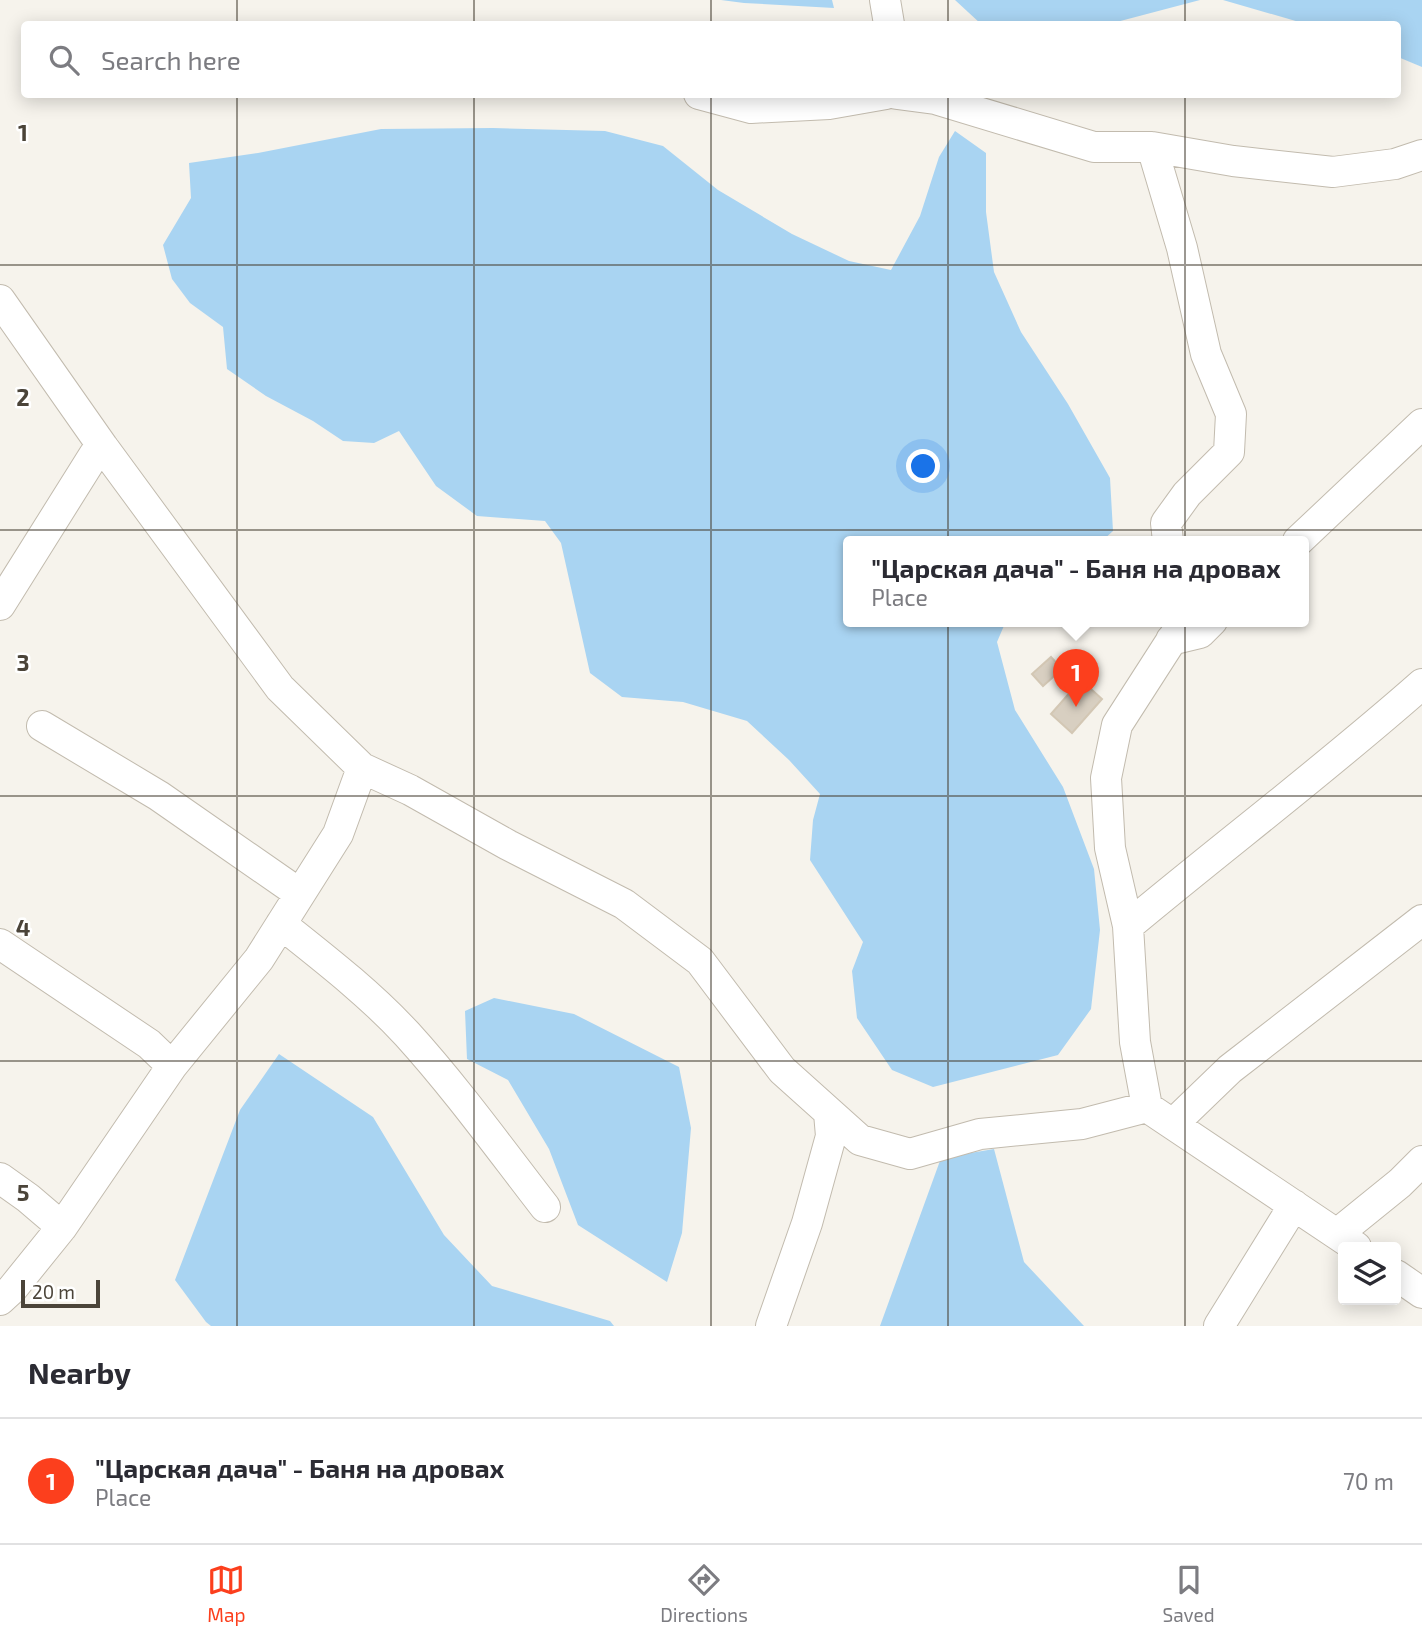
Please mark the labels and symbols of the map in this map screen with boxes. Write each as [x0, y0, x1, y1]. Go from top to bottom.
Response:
text: 1 [18, 118, 28, 146]
text: 2 [16, 383, 30, 411]
your location [906, 449, 940, 483]
text: 3 [16, 648, 30, 676]
pin: 1 [1053, 649, 1099, 707]
text: 4 [16, 913, 30, 941]
text: 5 [17, 1178, 29, 1206]
scale bar [21, 1277, 100, 1309]

